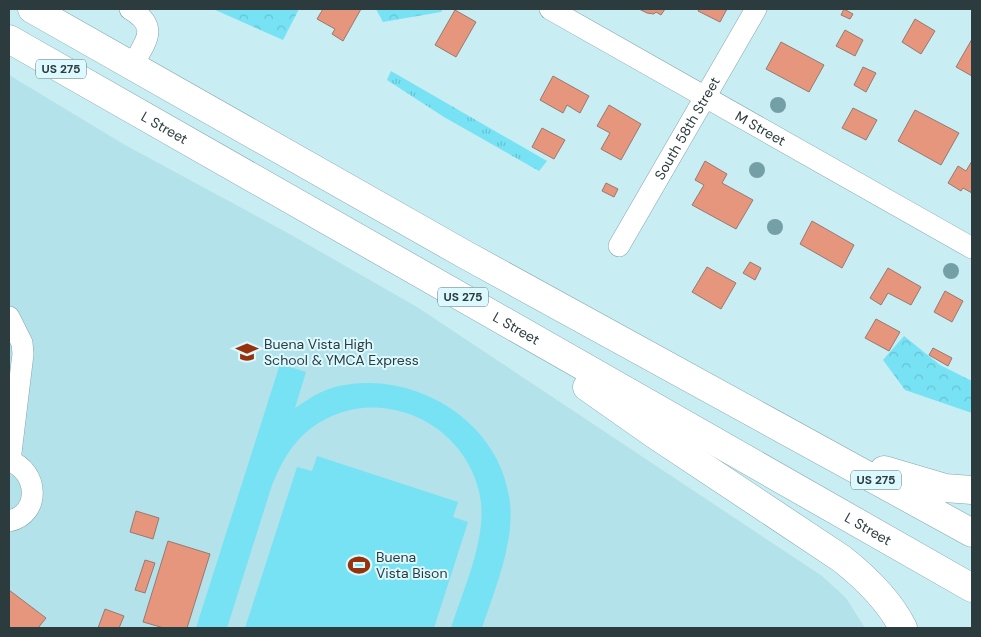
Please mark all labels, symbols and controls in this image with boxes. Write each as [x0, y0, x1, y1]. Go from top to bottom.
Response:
road number: US 275 [36, 60, 86, 78]
street label: South 58th Street [650, 74, 724, 183]
street label: L Street [138, 107, 191, 148]
street label: M Street [732, 107, 789, 150]
road number: US 275 [438, 288, 488, 306]
street label: L Street [490, 308, 543, 349]
place label: Buena Vista High School & YMCA Express [264, 335, 419, 369]
school or university icon: Buena Vista High School & YMCA Express [234, 339, 260, 365]
road number: US 275 [851, 470, 901, 490]
street label: L Street [842, 508, 895, 549]
place label: Buena Vista Bison [376, 548, 447, 582]
sports icon: Buena Vista Bison [346, 552, 372, 578]

